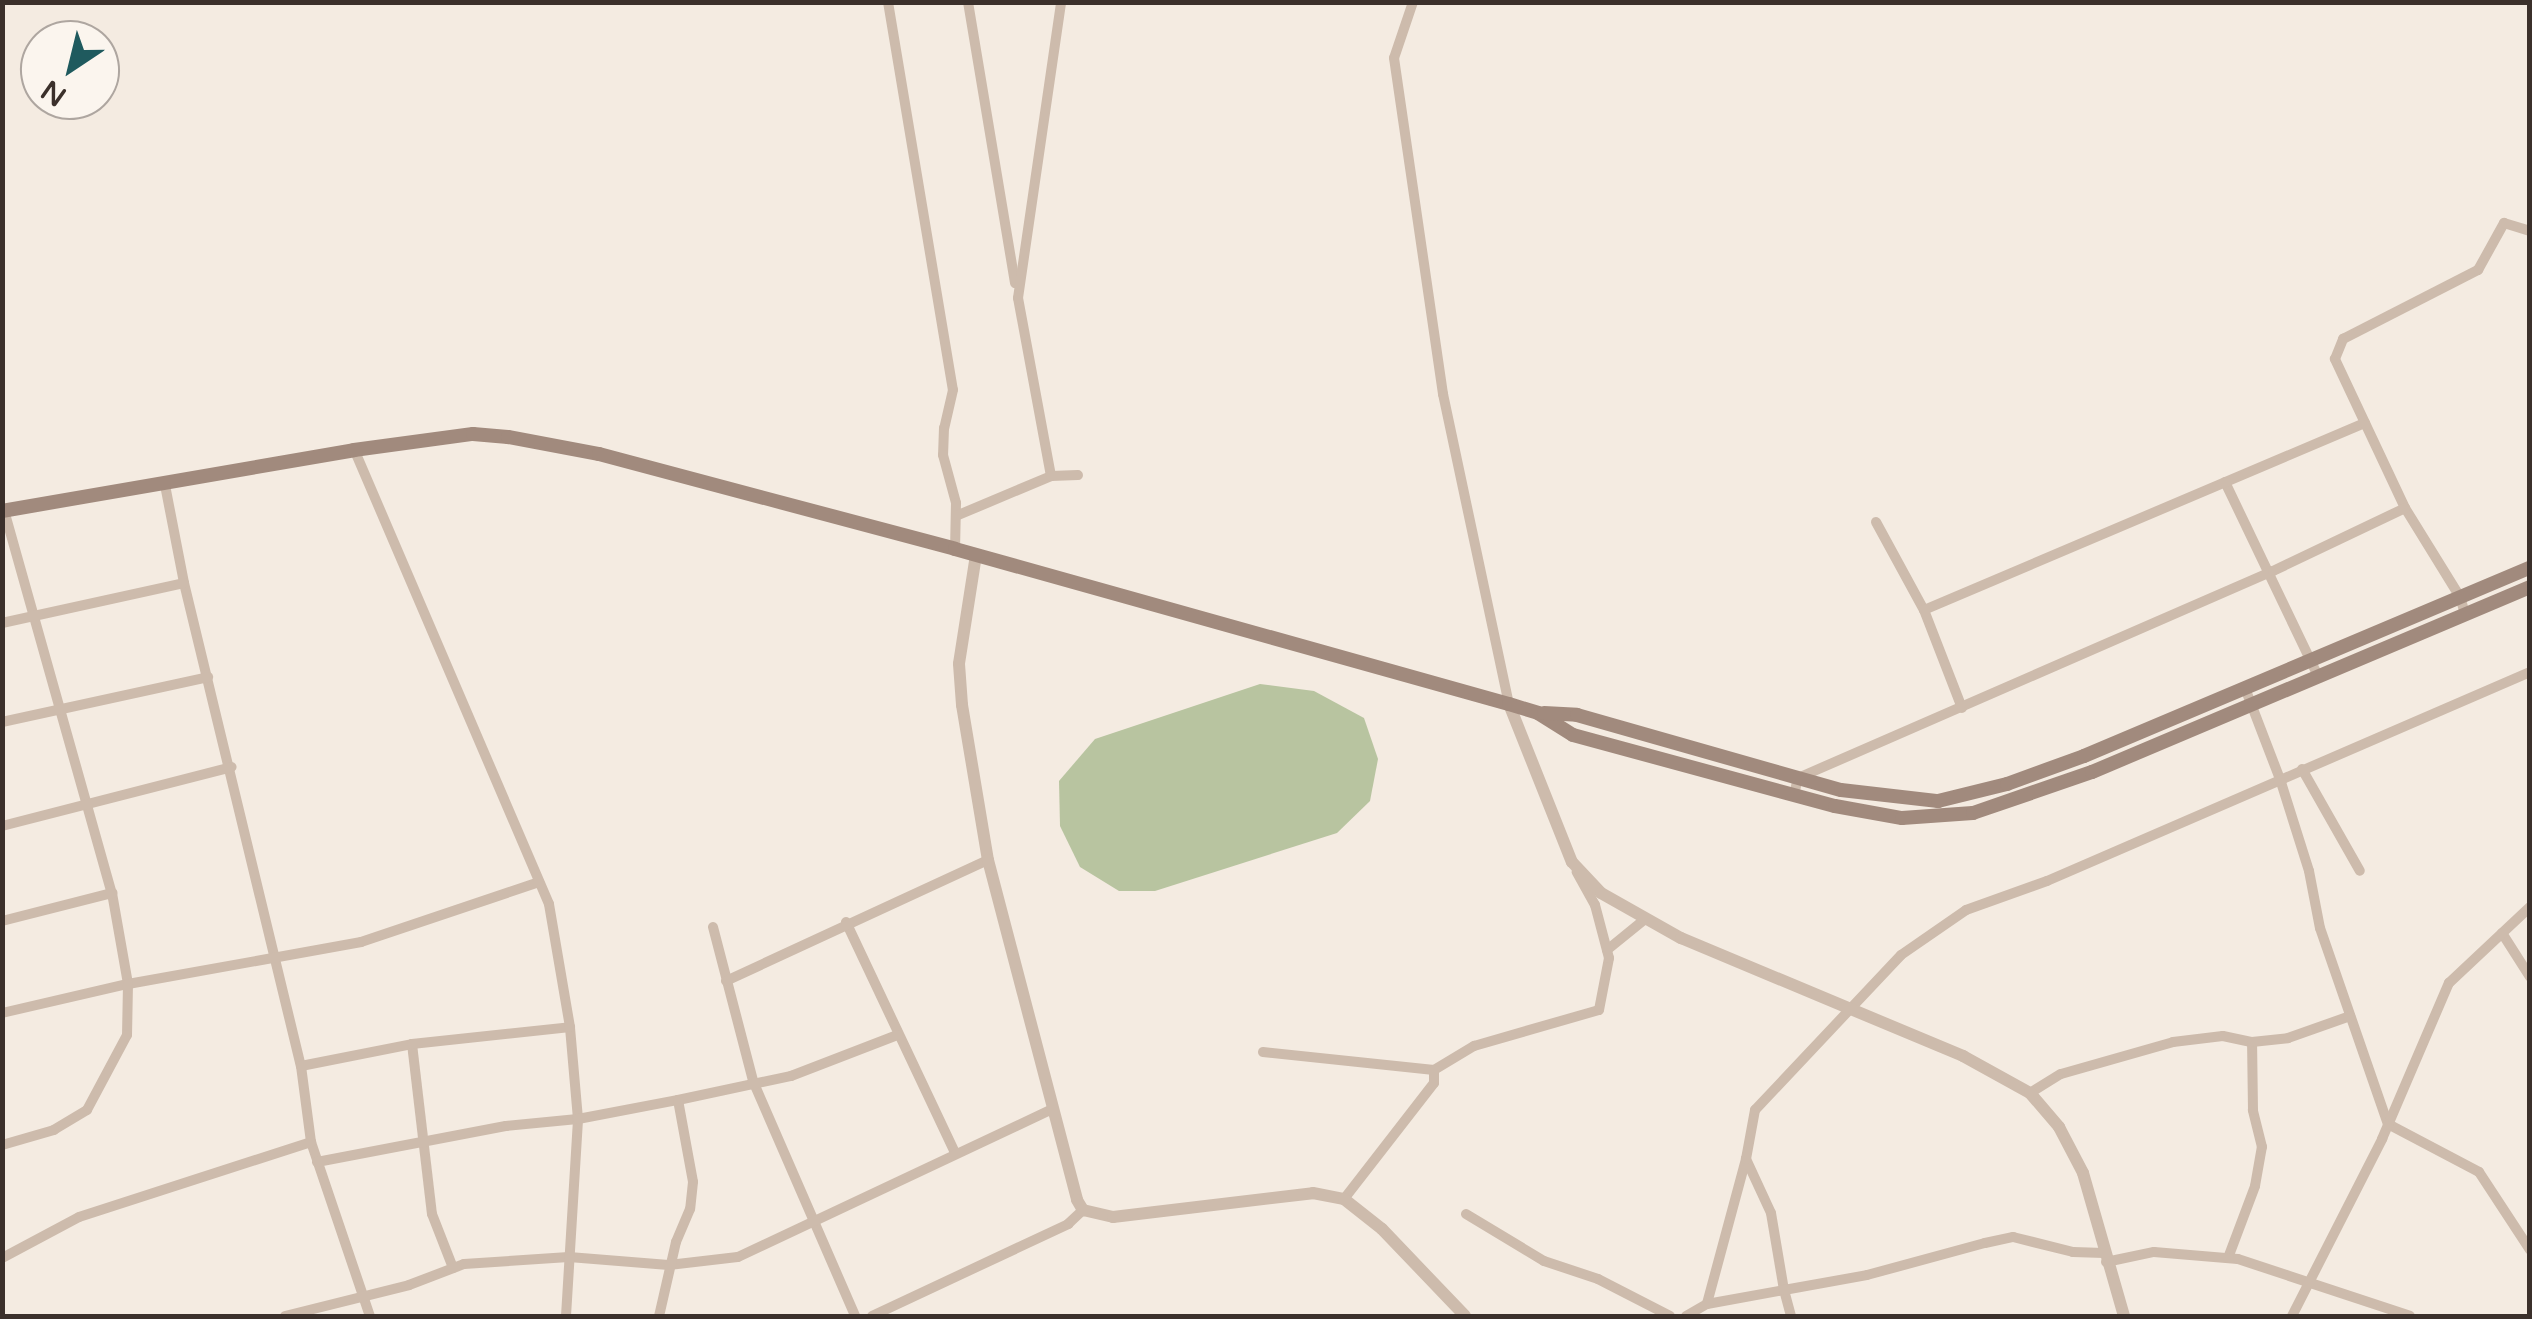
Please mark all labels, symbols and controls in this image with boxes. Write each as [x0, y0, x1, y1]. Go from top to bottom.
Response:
north arrow [20, 20, 120, 120]
text: N [35, 73, 73, 113]

